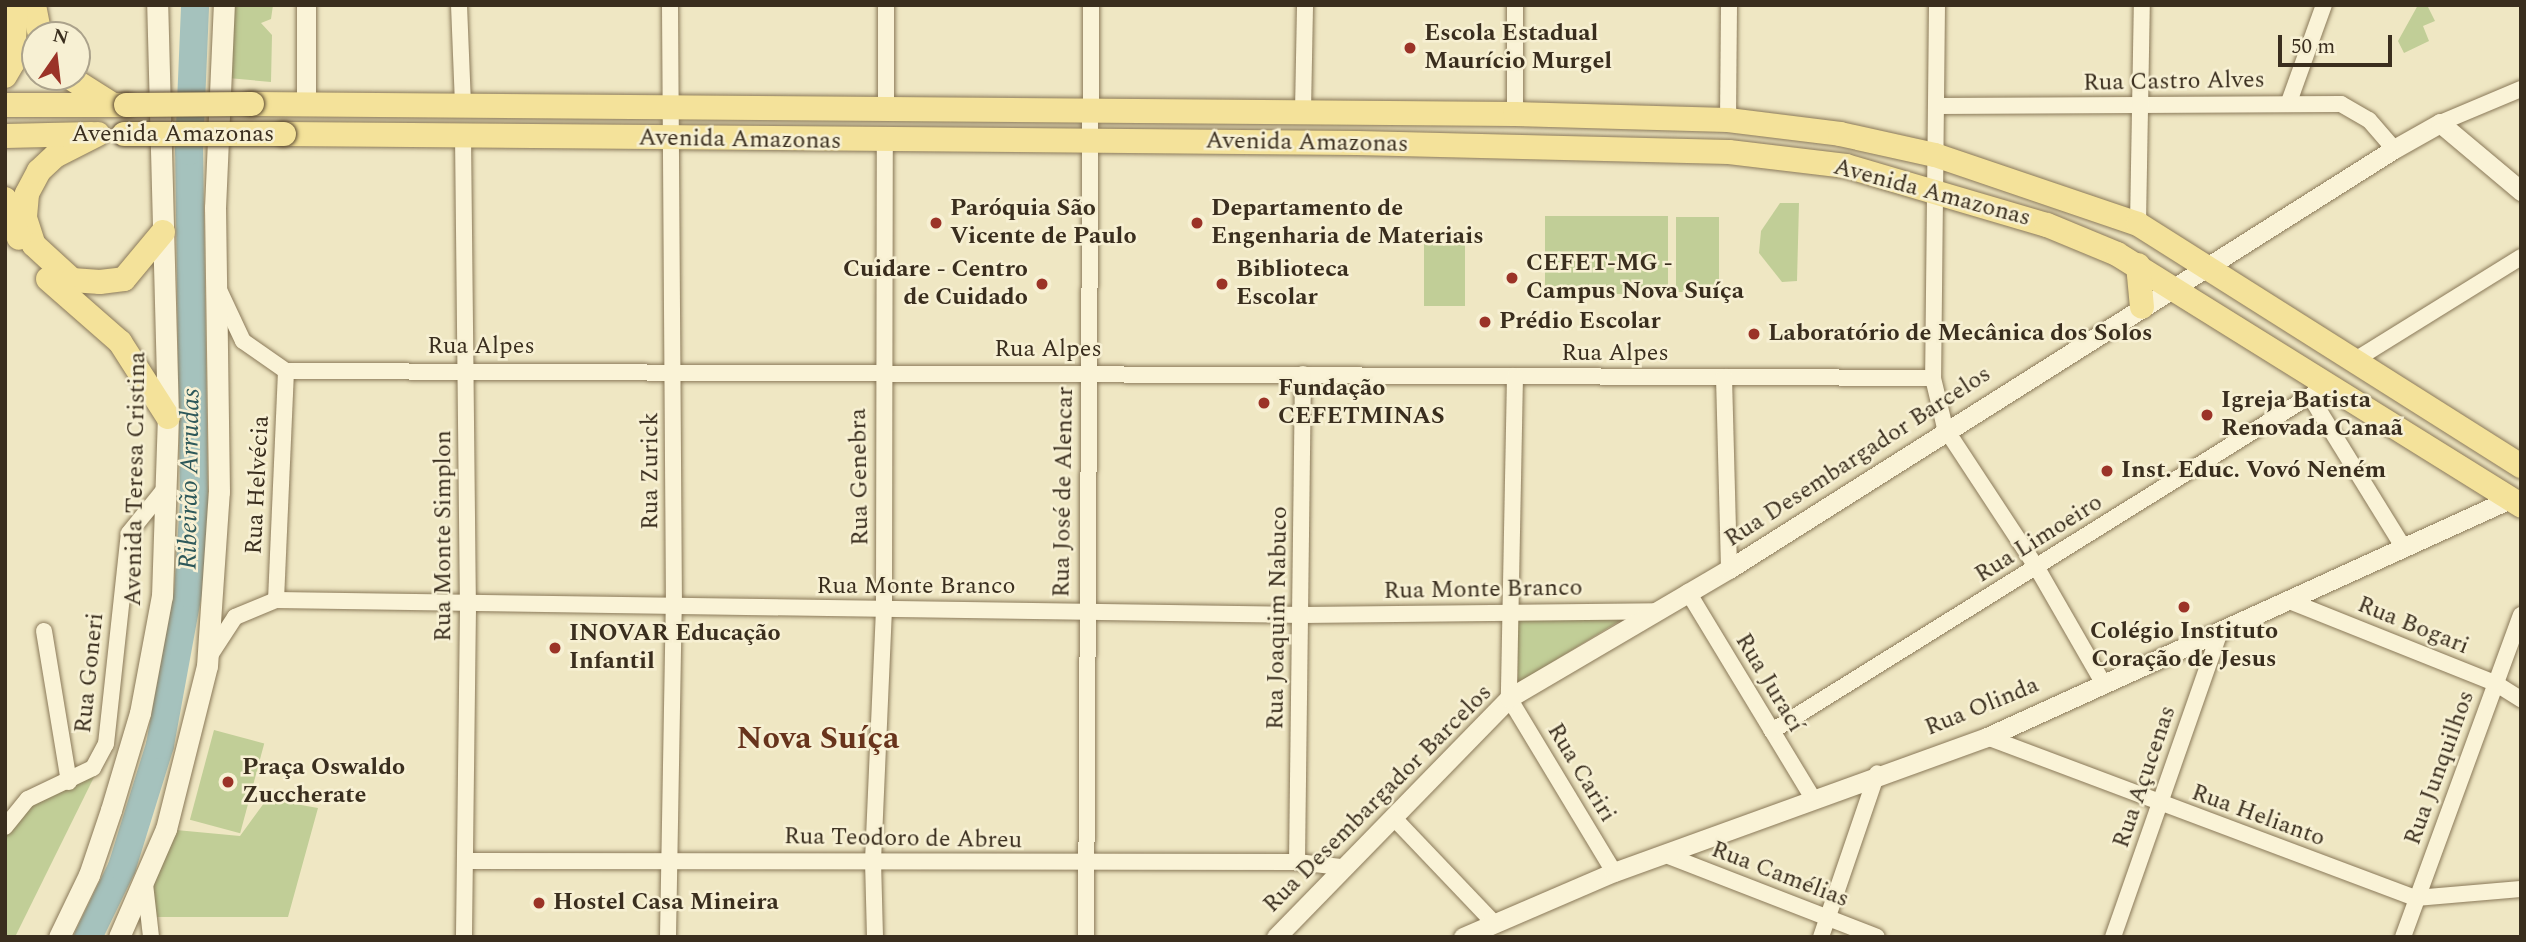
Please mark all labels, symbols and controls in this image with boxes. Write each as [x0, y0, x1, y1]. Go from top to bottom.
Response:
place label: Escola Estadual Maurício Murgel [1424, 20, 1612, 76]
north arrow [21, 21, 91, 91]
text: N [50, 21, 72, 53]
scale bar [2281, 21, 2395, 65]
text: 50 m [2291, 31, 2335, 63]
marker: Escola Estadual Maurício Murgel [1402, 40, 1418, 56]
street label: Rua Castro Alves [2083, 66, 2265, 98]
street label: Avenida Amazonas [72, 121, 274, 149]
street label: Avenida Amazonas [638, 124, 842, 156]
street label: Avenida Amazonas [1205, 127, 1409, 159]
street label: Avenida Amazonas [1830, 153, 2034, 233]
place label: Paróquia São Vicente de Paulo [950, 195, 1137, 251]
place label: Departamento de Engenharia de Materiais [1211, 195, 1484, 251]
marker: Paróquia São Vicente de Paulo [928, 215, 944, 231]
marker: Departamento de Engenharia de Materiais [1189, 215, 1205, 231]
place label: CEFET-MG - Campus Nova Suíça [1526, 250, 1744, 306]
place label: Cuidare - Centro de Cuidado [843, 256, 1028, 312]
place label: Biblioteca Escolar [1236, 256, 1349, 312]
marker: CEFET-MG - Campus Nova Suíça [1504, 270, 1520, 286]
marker: Cuidare - Centro de Cuidado [1034, 276, 1050, 292]
marker: Biblioteca Escolar [1214, 276, 1230, 292]
place label: Prédio Escolar [1499, 308, 1661, 336]
marker: Prédio Escolar [1477, 314, 1493, 330]
place label: Laboratório de Mecânica dos Solos [1768, 320, 2152, 348]
marker: Laboratório de Mecânica dos Solos [1746, 326, 1762, 342]
street label: Rua Alpes [427, 333, 535, 361]
street label: Rua Alpes [994, 336, 1102, 364]
street label: Rua Alpes [1561, 340, 1669, 368]
street label: Avenida Teresa Cristina [119, 351, 153, 607]
street label: Rua Desembargador Barcelos [1720, 360, 1996, 554]
place label: Fundação CEFETMINAS [1278, 375, 1445, 431]
street label: Rua José de Alencar [1048, 386, 1080, 598]
place label: Igreja Batista Renovada Canaã [2221, 387, 2403, 443]
water label: Ribeirão Arrudas [173, 388, 207, 570]
marker: Fundação CEFETMINAS [1256, 395, 1272, 411]
marker: Igreja Batista Renovada Canaã [2199, 407, 2215, 423]
street label: Rua Genebra [844, 408, 876, 546]
street label: Rua Zurick [637, 412, 665, 530]
street label: Rua Helvécia [240, 415, 276, 555]
street label: Rua Monte Simplon [430, 430, 458, 642]
place label: Inst. Educ. Vovó Neném [2121, 457, 2386, 485]
marker: Inst. Educ. Vovó Neném [2099, 463, 2115, 479]
street label: Rua Limoeiro [1970, 488, 2108, 590]
street label: Rua Joaquim Nabuco [1262, 506, 1294, 730]
street label: Rua Monte Branco [817, 573, 1015, 601]
street label: Rua Monte Branco [1383, 574, 1583, 606]
street label: Rua Bogari [2353, 591, 2473, 661]
marker: Colégio Instituto Coração de Jesus [2176, 599, 2192, 615]
street label: Rua Goneri [69, 611, 111, 735]
place label: Colégio Instituto Coração de Jesus [2090, 618, 2278, 674]
place label: INOVAR Educação Infantil [569, 620, 781, 676]
street label: Rua Jurací [1728, 628, 1810, 738]
marker: INOVAR Educação Infantil [547, 640, 563, 656]
street label: Rua Olinda [1921, 671, 2043, 743]
street label: Rua Desembargador Barcelos [1258, 679, 1498, 919]
street label: Rua Junquilhos [2399, 687, 2481, 849]
street label: Rua Açucenas [2107, 702, 2183, 852]
street label: Rua Cariri [1540, 718, 1622, 828]
district label: Nova Suíça [737, 720, 899, 758]
place label: Praça Oswaldo Zuccherate [242, 754, 405, 810]
marker: Praça Oswaldo Zuccherate [220, 774, 236, 790]
street label: Rua Helianto [2187, 779, 2329, 853]
street label: Rua Teodoro de Abreu [784, 823, 1022, 855]
street label: Rua Camélias [1707, 836, 1853, 914]
place label: Hostel Casa Mineira [553, 889, 779, 917]
marker: Hostel Casa Mineira [531, 895, 547, 911]

